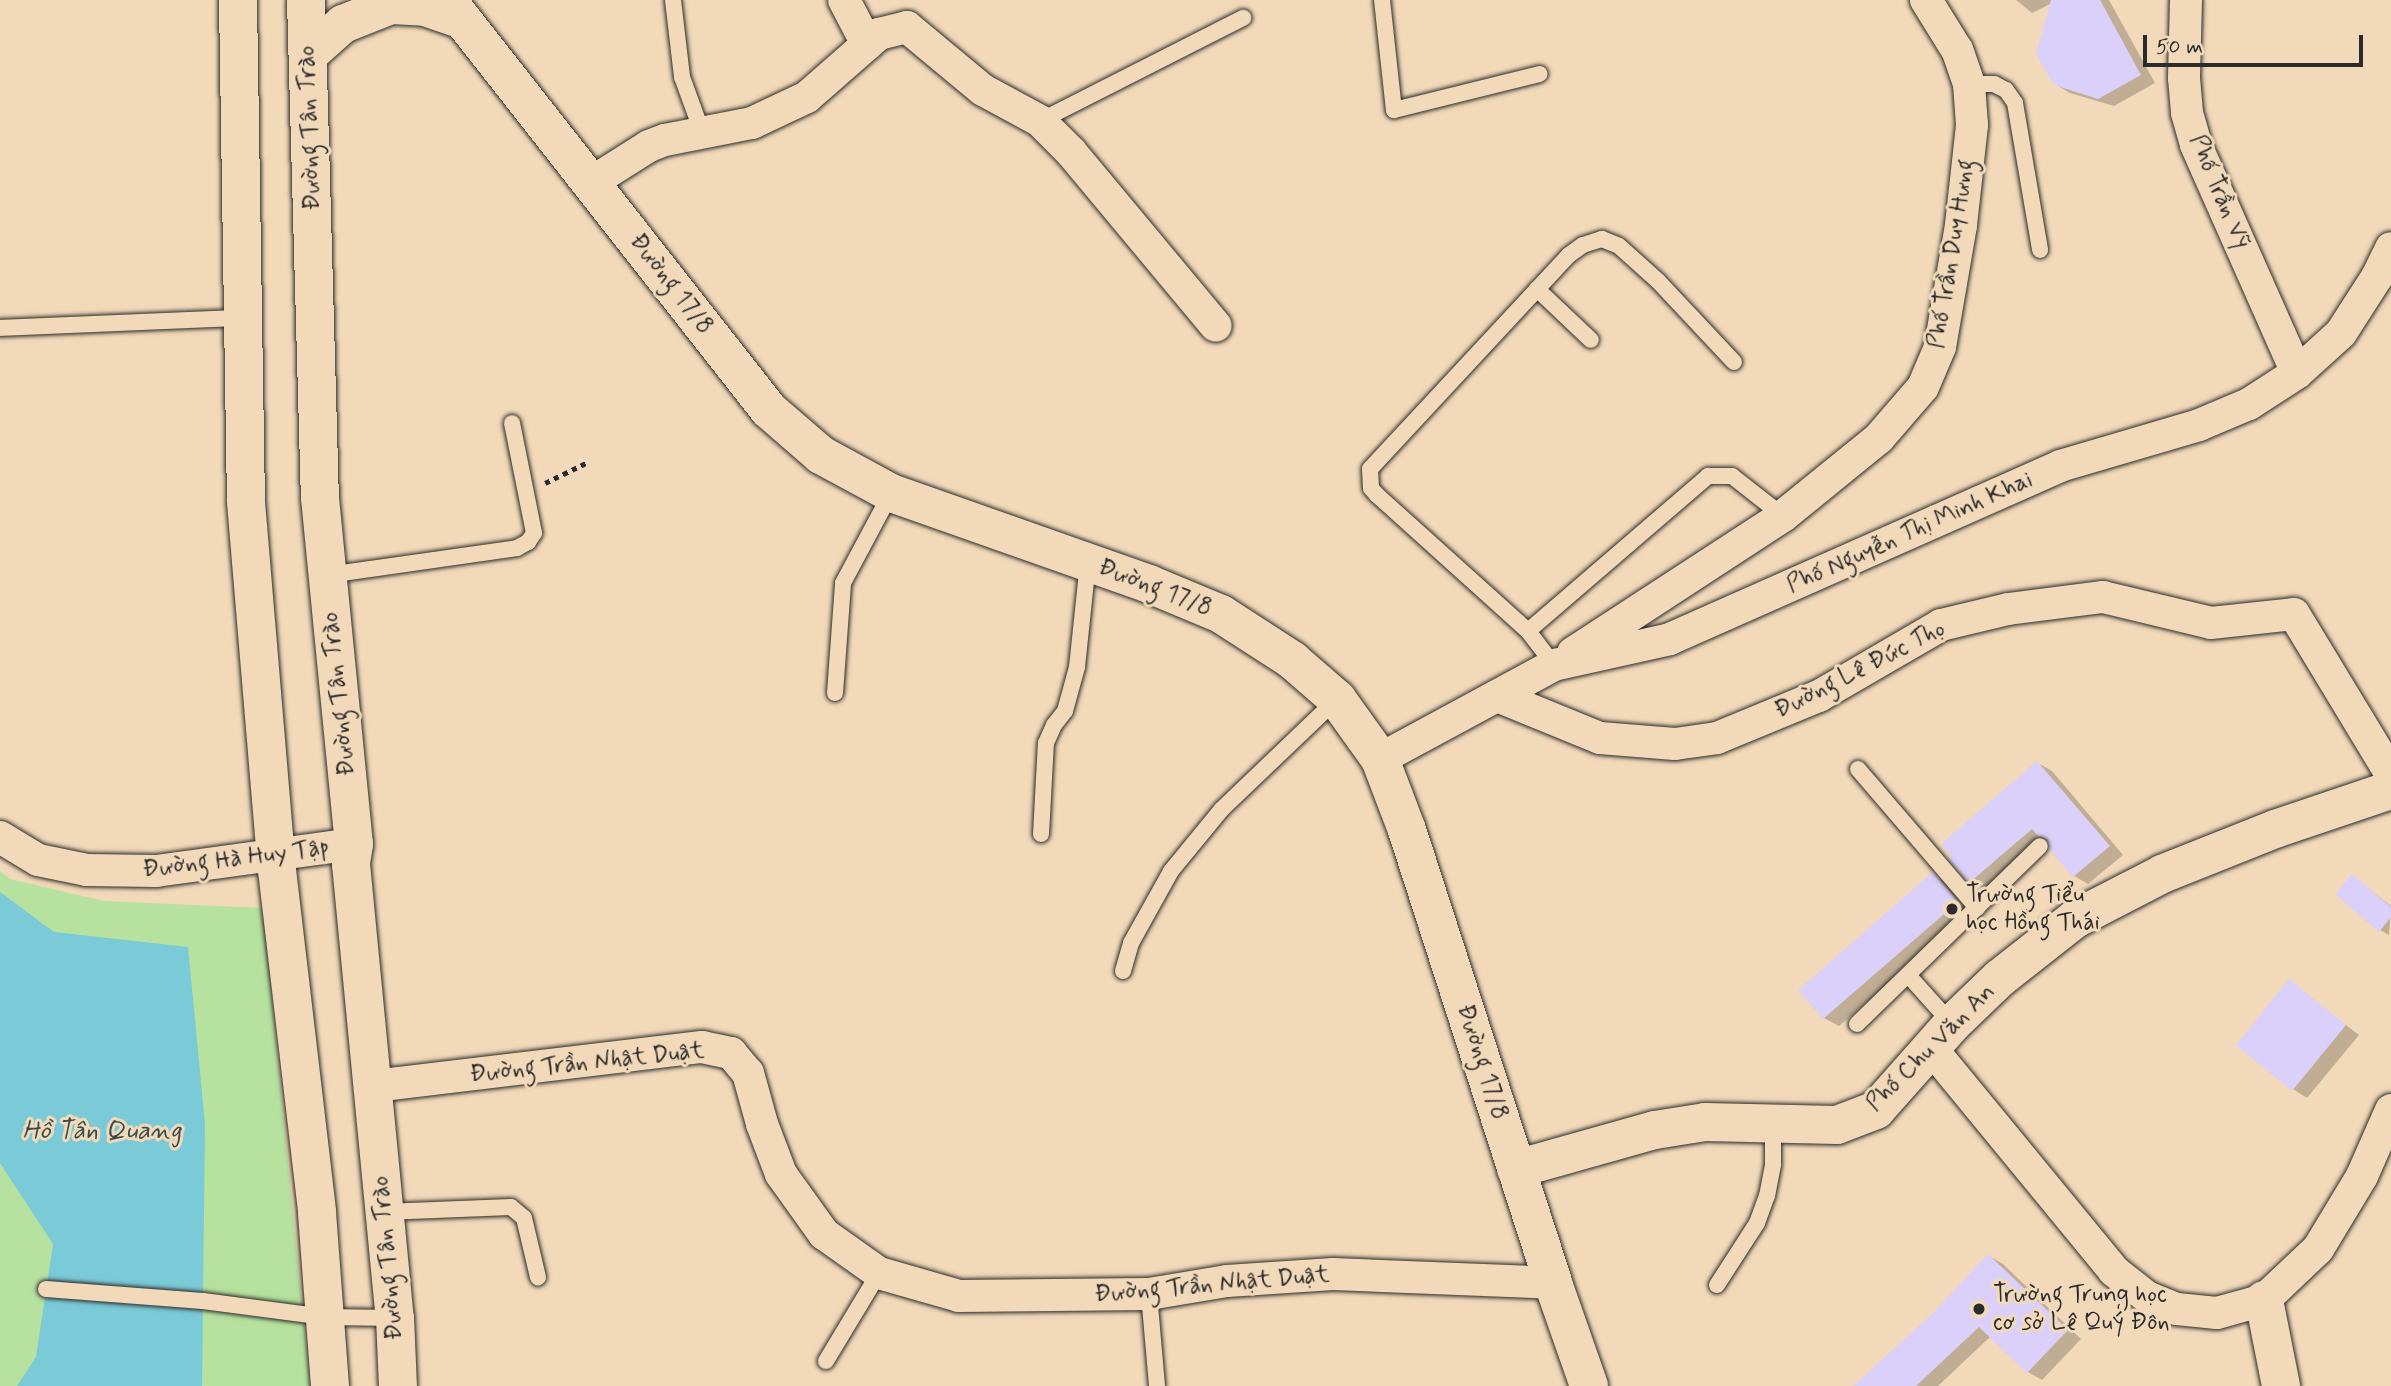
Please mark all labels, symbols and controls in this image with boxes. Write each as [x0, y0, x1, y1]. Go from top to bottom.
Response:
scale bar [2146, 21, 2366, 65]
text: 50 m [2156, 33, 2203, 61]
street label: Đường Tân Trào [293, 48, 327, 208]
street label: Phố Trần Vỹ [2182, 131, 2256, 253]
street label: Phố Trần Duy Hưng [1923, 156, 1981, 352]
street label: Đường 17/8 [623, 228, 719, 340]
street label: Phố Nguyễn Thị Minh Khai [1783, 466, 2037, 600]
street label: Đường 17/8 [1094, 553, 1216, 623]
street label: Đường Tân Trào [316, 614, 362, 774]
street label: Đường Lê Đức Thọ [1770, 615, 1950, 725]
street label: Đường Hà Huy Tập [142, 833, 330, 885]
place label: Trường Tiểu học Hồng Thái [1966, 881, 2101, 937]
marker: Trường Tiểu học Hồng Thái [1944, 901, 1960, 917]
street label: Phố Chu Văn An [1862, 979, 2000, 1117]
street label: Đường 17/8 [1450, 1001, 1514, 1123]
street label: Đường Trần Nhật Duật [469, 1036, 705, 1090]
water label: Hồ Tân Quang [25, 1116, 179, 1148]
street label: Đường Tân Trào [367, 1178, 409, 1338]
street label: Đường Trần Nhật Duật [1094, 1260, 1330, 1310]
place label: Trường Trung học cơ sở Lê Quý Đôn [1993, 1281, 2170, 1337]
marker: Trường Trung học cơ sở Lê Quý Đôn [1971, 1301, 1987, 1317]

